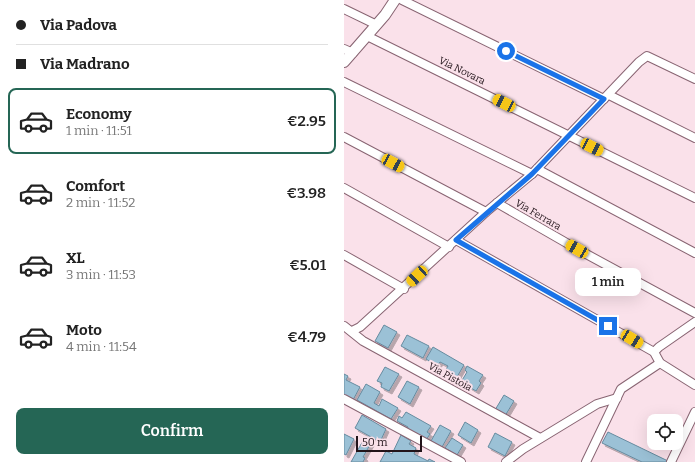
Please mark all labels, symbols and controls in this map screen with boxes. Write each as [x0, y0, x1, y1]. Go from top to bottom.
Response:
text: Via Padova [40, 16, 117, 34]
route start [497, 42, 515, 60]
text: Via Madrano [40, 55, 130, 73]
street label: Via Novara [437, 55, 488, 88]
car [491, 92, 517, 114]
icon: car [18, 103, 54, 139]
text: Economy [66, 105, 132, 123]
text: €2.95 [287, 112, 326, 130]
text: 1 min · 11:51 [66, 123, 132, 138]
car [579, 136, 605, 158]
car [380, 152, 406, 174]
icon: car [18, 175, 54, 211]
text: Comfort [66, 177, 125, 195]
text: €3.98 [287, 184, 326, 202]
text: 2 min · 11:52 [66, 195, 135, 210]
street label: Via Ferrara [513, 197, 563, 233]
car [564, 238, 590, 260]
icon: car [18, 247, 54, 283]
text: XL [66, 249, 85, 267]
text: €5.01 [289, 256, 326, 274]
car [404, 263, 430, 289]
text: 3 min · 11:53 [66, 267, 136, 282]
callout: 1 min [575, 268, 641, 296]
text: 1 min [592, 274, 624, 289]
route end [599, 317, 617, 335]
icon: car [18, 319, 54, 355]
text: Moto [66, 321, 102, 339]
text: €4.79 [287, 328, 326, 346]
car [619, 328, 645, 350]
text: 4 min · 11:54 [66, 339, 136, 354]
street label: Via Pistoia [426, 360, 474, 394]
button: Confirm [16, 408, 328, 454]
map controls [647, 414, 683, 450]
button: locate [647, 414, 683, 450]
scale bar [356, 434, 422, 453]
text: 50 m [362, 436, 388, 449]

